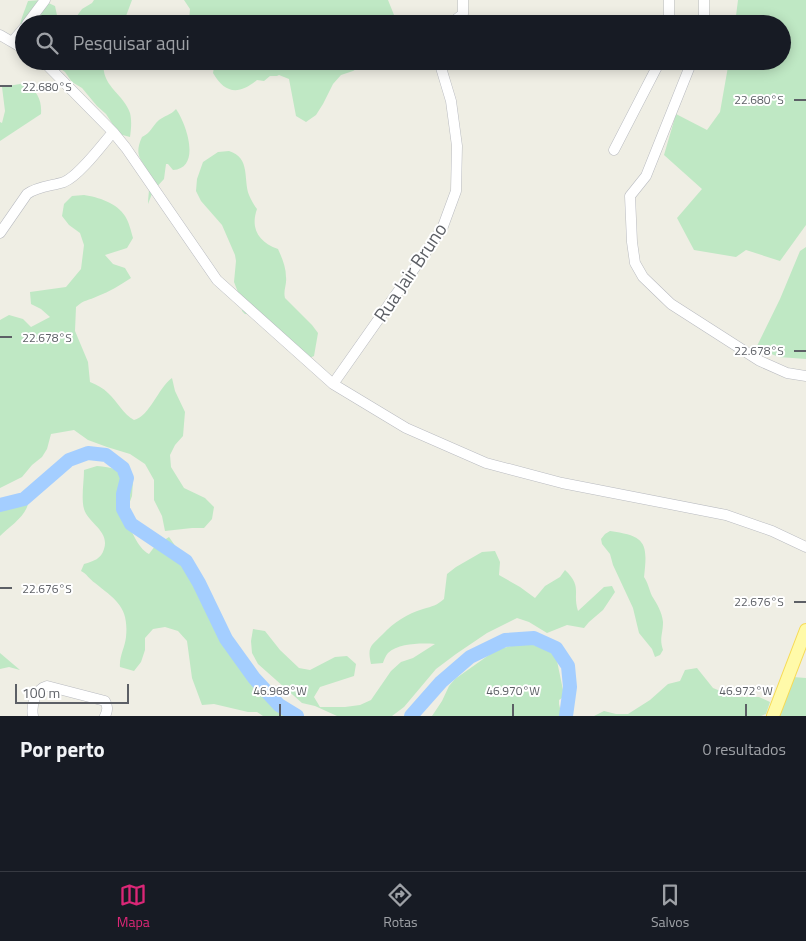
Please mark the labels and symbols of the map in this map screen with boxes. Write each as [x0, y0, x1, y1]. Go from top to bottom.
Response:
text: 22.680°S [22, 77, 72, 96]
text: 22.680°S [734, 90, 784, 109]
street label: Rua Jair Bruno [366, 216, 453, 327]
text: 22.678°S [22, 328, 72, 347]
text: 22.678°S [734, 341, 784, 360]
text: 22.676°S [22, 579, 72, 598]
text: 22.676°S [734, 592, 784, 611]
scale bar [15, 681, 129, 704]
text: 46.968°W [253, 681, 307, 700]
text: 46.970°W [486, 681, 540, 700]
text: 46.972°W [719, 681, 773, 700]

